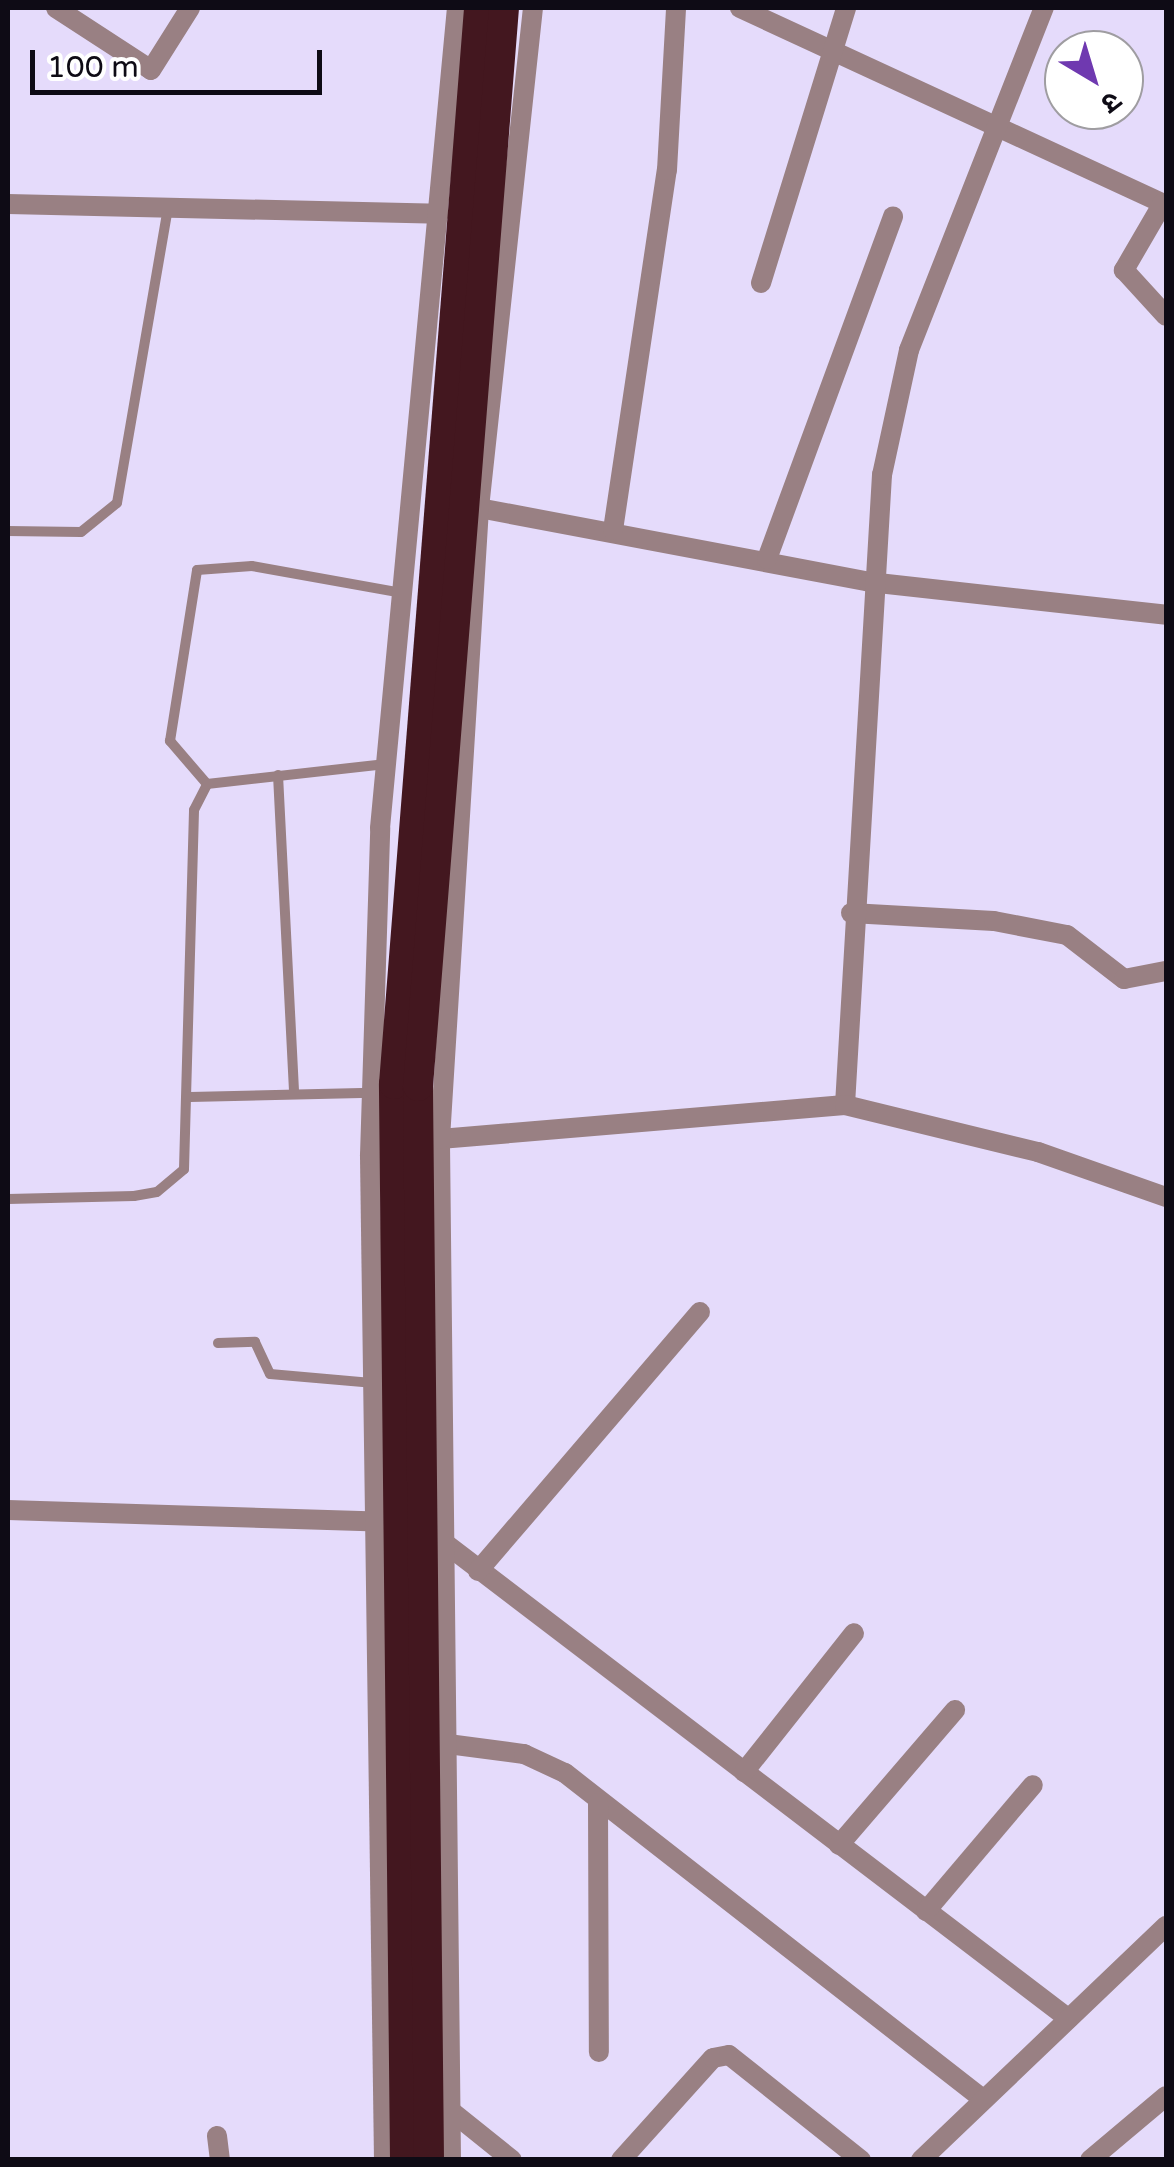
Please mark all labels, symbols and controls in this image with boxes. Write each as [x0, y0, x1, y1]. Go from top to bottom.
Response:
scale bar [35, 30, 328, 92]
north arrow [1044, 30, 1144, 130]
text: 100 m [47, 49, 139, 86]
text: उ [1094, 84, 1128, 121]

